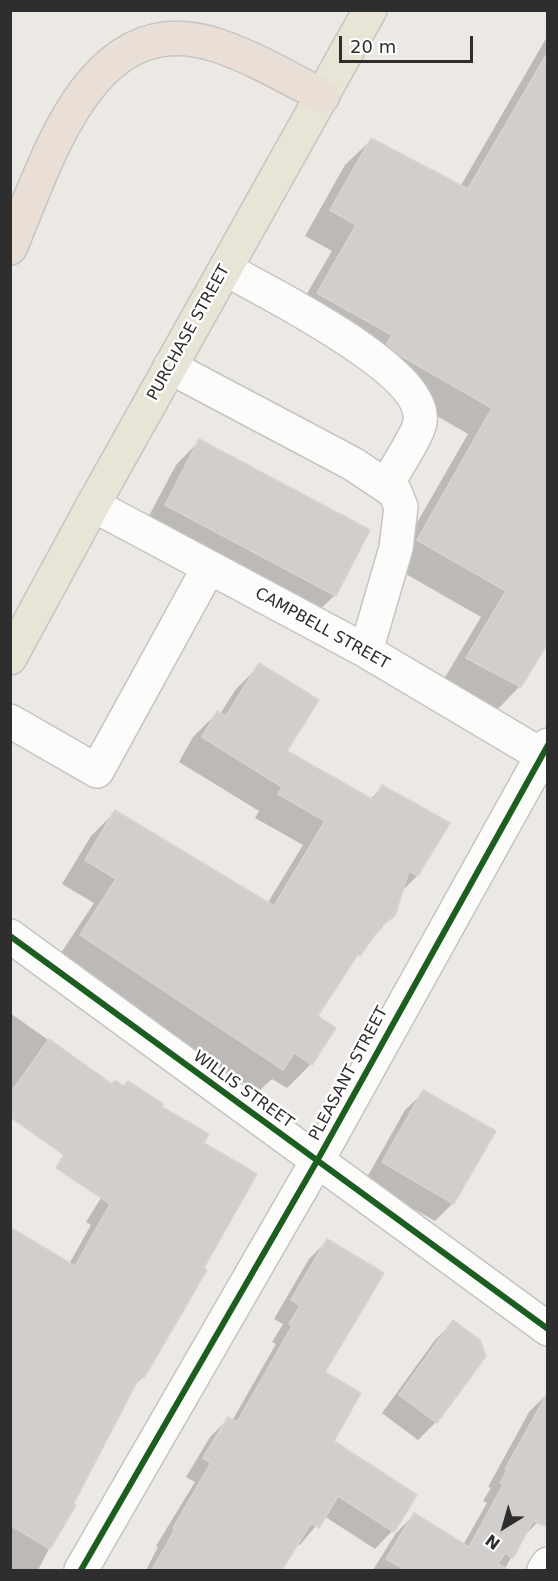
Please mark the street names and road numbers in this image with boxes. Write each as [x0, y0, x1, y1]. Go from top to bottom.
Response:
street label: PURCHASE STREET [144, 262, 234, 404]
street label: CAMPBELL STREET [251, 584, 393, 674]
street label: PLEASANT STREET [306, 1004, 392, 1144]
street label: WILLIS STREET [189, 1047, 297, 1133]

